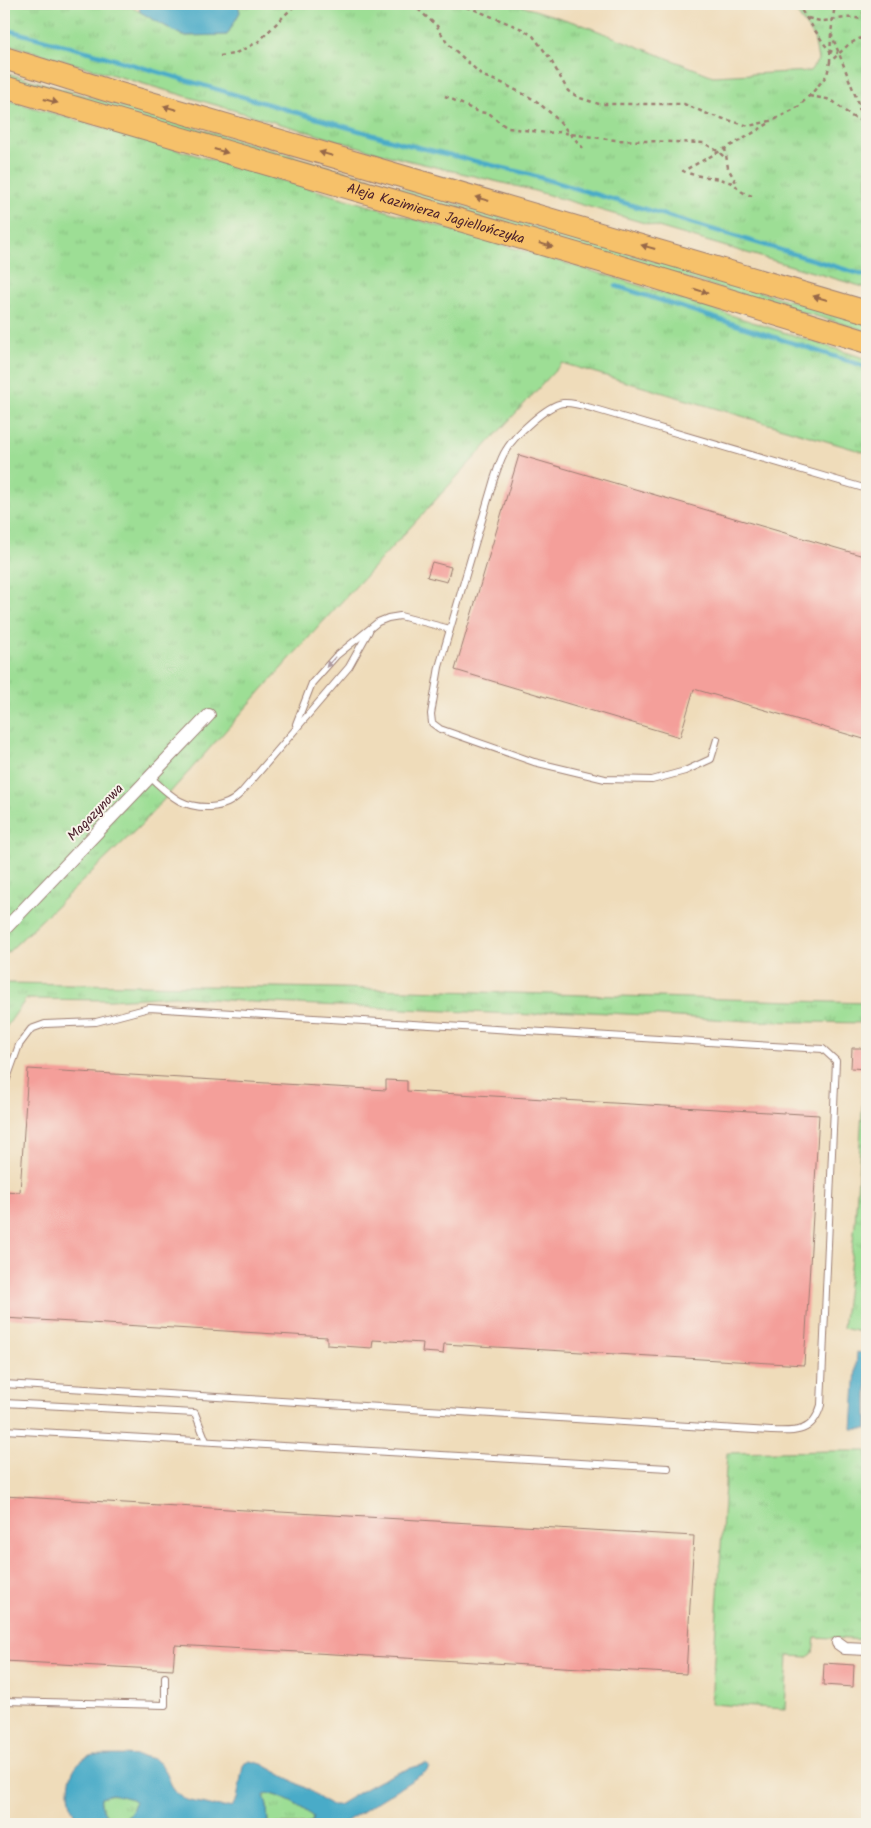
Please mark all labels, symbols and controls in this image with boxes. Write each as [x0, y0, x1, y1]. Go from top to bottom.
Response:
one-way arrow [43, 98, 58, 106]
one-way arrow [162, 104, 177, 112]
one-way arrow [214, 148, 229, 156]
one-way arrow [319, 149, 334, 157]
street label: Aleja Kazimierza Jagiellończyka [344, 178, 527, 250]
one-way arrow [475, 194, 490, 202]
one-way arrow [538, 241, 553, 249]
one-way arrow [640, 243, 655, 251]
one-way arrow [694, 288, 709, 296]
one-way arrow [813, 293, 828, 301]
one-way arrow [325, 655, 337, 667]
street label: Magazynowa [62, 779, 129, 847]

